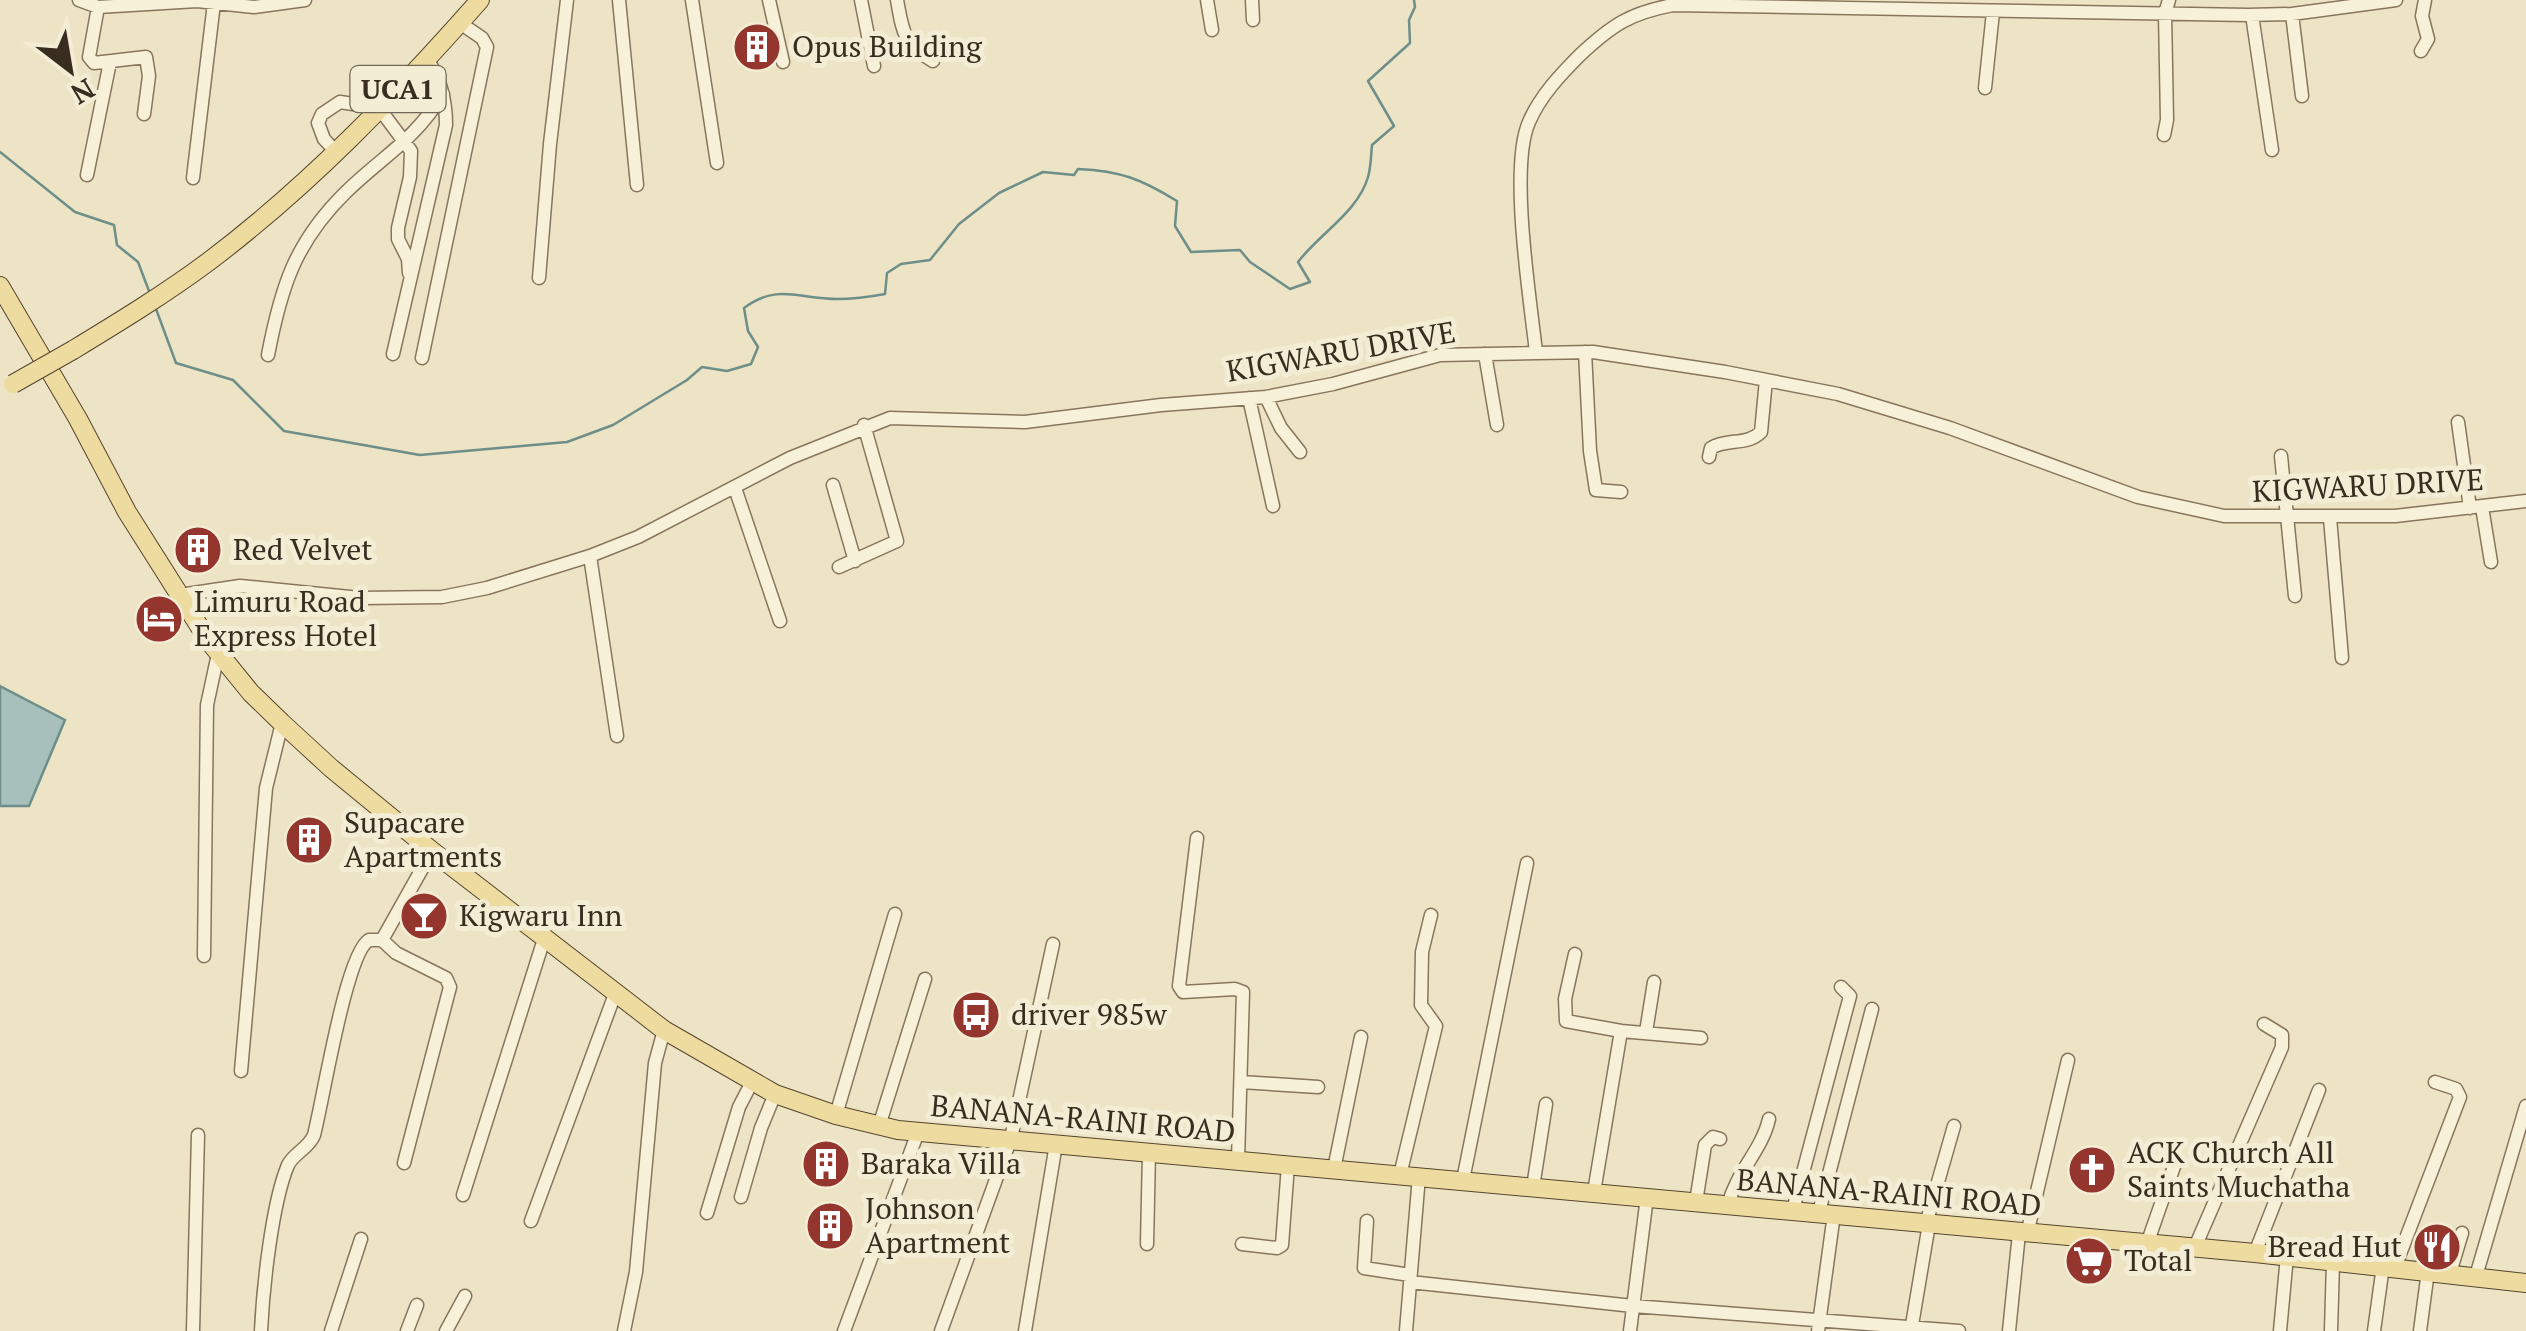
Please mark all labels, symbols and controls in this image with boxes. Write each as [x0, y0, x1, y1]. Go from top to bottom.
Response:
north arrow [20, 20, 120, 120]
building icon: Opus Building [731, 21, 783, 73]
place label: Opus Building [792, 26, 983, 66]
road number: UCA1 [350, 66, 446, 112]
text: N [65, 71, 102, 113]
street label: KIGWARU DRIVE [1223, 311, 1458, 391]
street label: KIGWARU DRIVE [2251, 459, 2485, 511]
building icon: Red Velvet [172, 524, 224, 576]
place label: Red Velvet [233, 529, 373, 569]
place label: Limuru Road Express Hotel [194, 581, 377, 655]
hotel icon: Limuru Road Express Hotel [133, 593, 185, 645]
place label: Supacare Apartments [344, 802, 502, 876]
building icon: Supacare Apartments [283, 814, 335, 866]
bar icon: Kigwaru Inn [398, 890, 450, 942]
place label: Kigwaru Inn [459, 895, 623, 935]
bus stop icon: driver 985w [950, 989, 1002, 1041]
place label: driver 985w [1011, 994, 1168, 1034]
street label: BANANA-RAINI ROAD [929, 1085, 1237, 1151]
place label: ACK Church All Saints Muchatha [2127, 1132, 2350, 1206]
building icon: Baraka Villa [800, 1138, 852, 1190]
place label: Baraka Villa [861, 1143, 1021, 1183]
church icon: ACK Church All Saints Muchatha [2066, 1144, 2118, 1196]
street label: BANANA-RAINI ROAD [1735, 1159, 2043, 1225]
place label: Johnson Apartment [865, 1188, 1010, 1262]
building icon: Johnson Apartment [804, 1200, 856, 1252]
restaurant icon: Bread Hut [2411, 1221, 2463, 1273]
place label: Bread Hut [2268, 1226, 2402, 1266]
supermarket icon: Total [2063, 1235, 2115, 1287]
place label: Total [2124, 1240, 2192, 1280]

